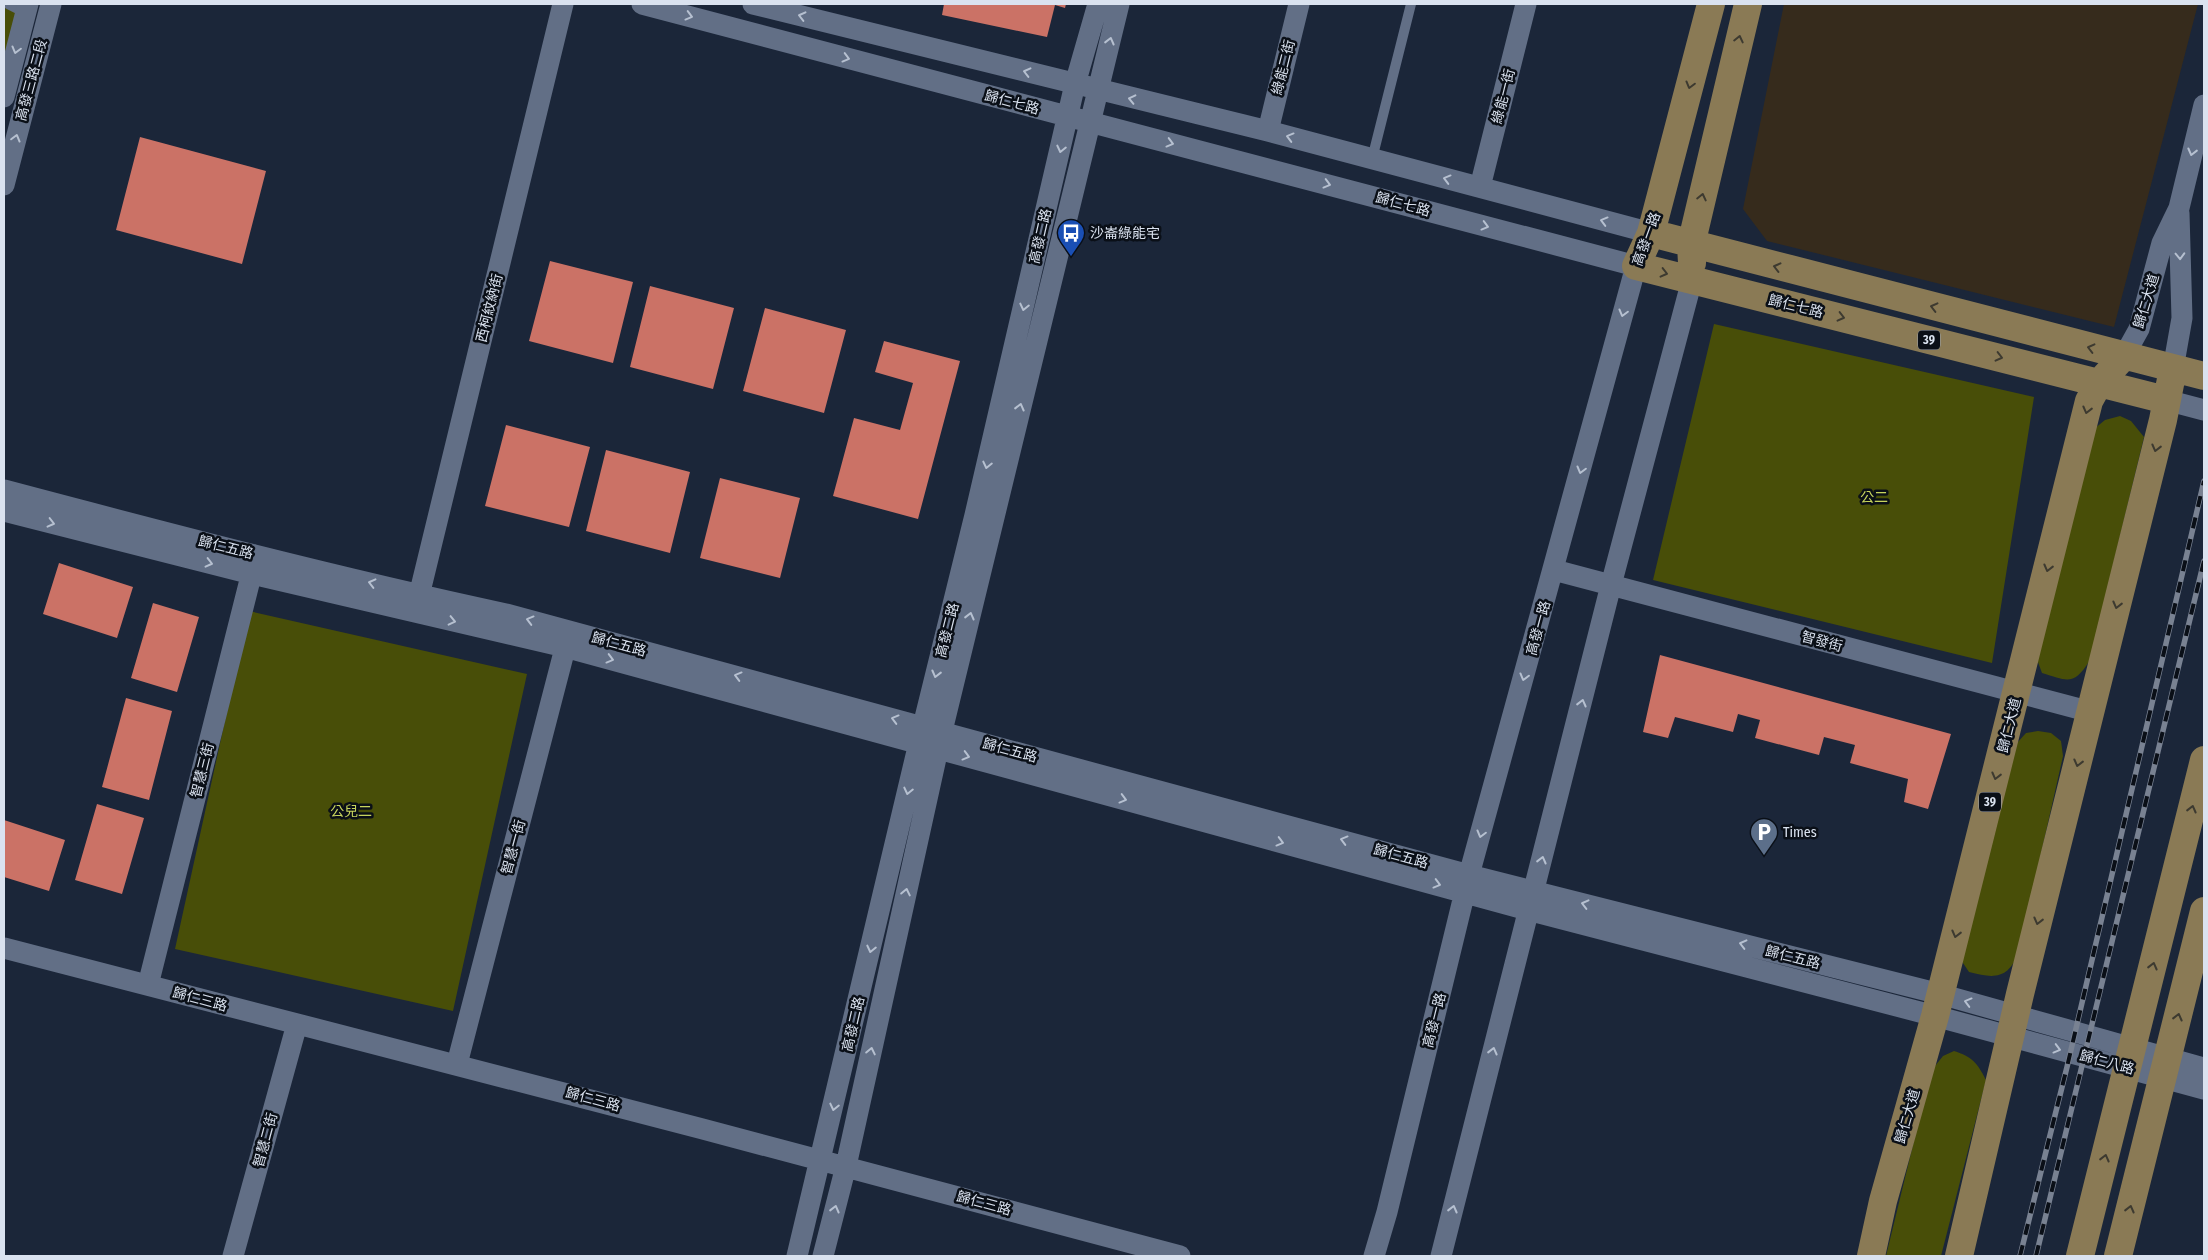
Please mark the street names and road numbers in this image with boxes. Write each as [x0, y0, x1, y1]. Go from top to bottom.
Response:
street label: 高發三路二段 [12, 37, 51, 123]
street label: 綠能二街 [1268, 38, 1299, 96]
street label: 綠能一街 [1488, 67, 1519, 125]
street label: 歸仁七路 [983, 87, 1041, 118]
street label: 歸仁七路 [1374, 189, 1432, 220]
street label: 高發二路 [1026, 207, 1055, 265]
street label: 高發一路 [1629, 210, 1664, 268]
street label: 西柯紋納街 [473, 272, 506, 344]
street label: 歸仁大道 [2130, 272, 2163, 330]
street label: 歸仁七路 [1767, 291, 1825, 322]
road number: 39 [1918, 330, 1940, 350]
street label: 歸仁五路 [197, 532, 255, 563]
street label: 高發一路 [1523, 599, 1554, 657]
street label: 高發二路 [932, 601, 963, 659]
street label: 智發街 [1799, 628, 1844, 655]
street label: 歸仁五路 [590, 629, 648, 660]
street label: 歸仁大道 [1994, 696, 2025, 754]
street label: 歸仁五路 [981, 735, 1039, 766]
street label: 智慧三街 [187, 741, 218, 799]
road number: 39 [1979, 792, 2001, 812]
street label: 智慧一街 [498, 818, 529, 876]
street label: 歸仁五路 [1372, 841, 1430, 872]
street label: 歸仁五路 [1764, 942, 1822, 973]
street label: 歸仁三路 [171, 984, 229, 1015]
street label: 高發一路 [1419, 991, 1450, 1049]
street label: 高發二路 [839, 995, 868, 1053]
street label: 歸仁八路 [2078, 1047, 2136, 1078]
street label: 歸仁三路 [564, 1084, 622, 1115]
street label: 歸仁大道 [1892, 1087, 1923, 1145]
street label: 智慧二街 [250, 1111, 281, 1169]
street label: 歸仁三路 [955, 1188, 1013, 1219]

